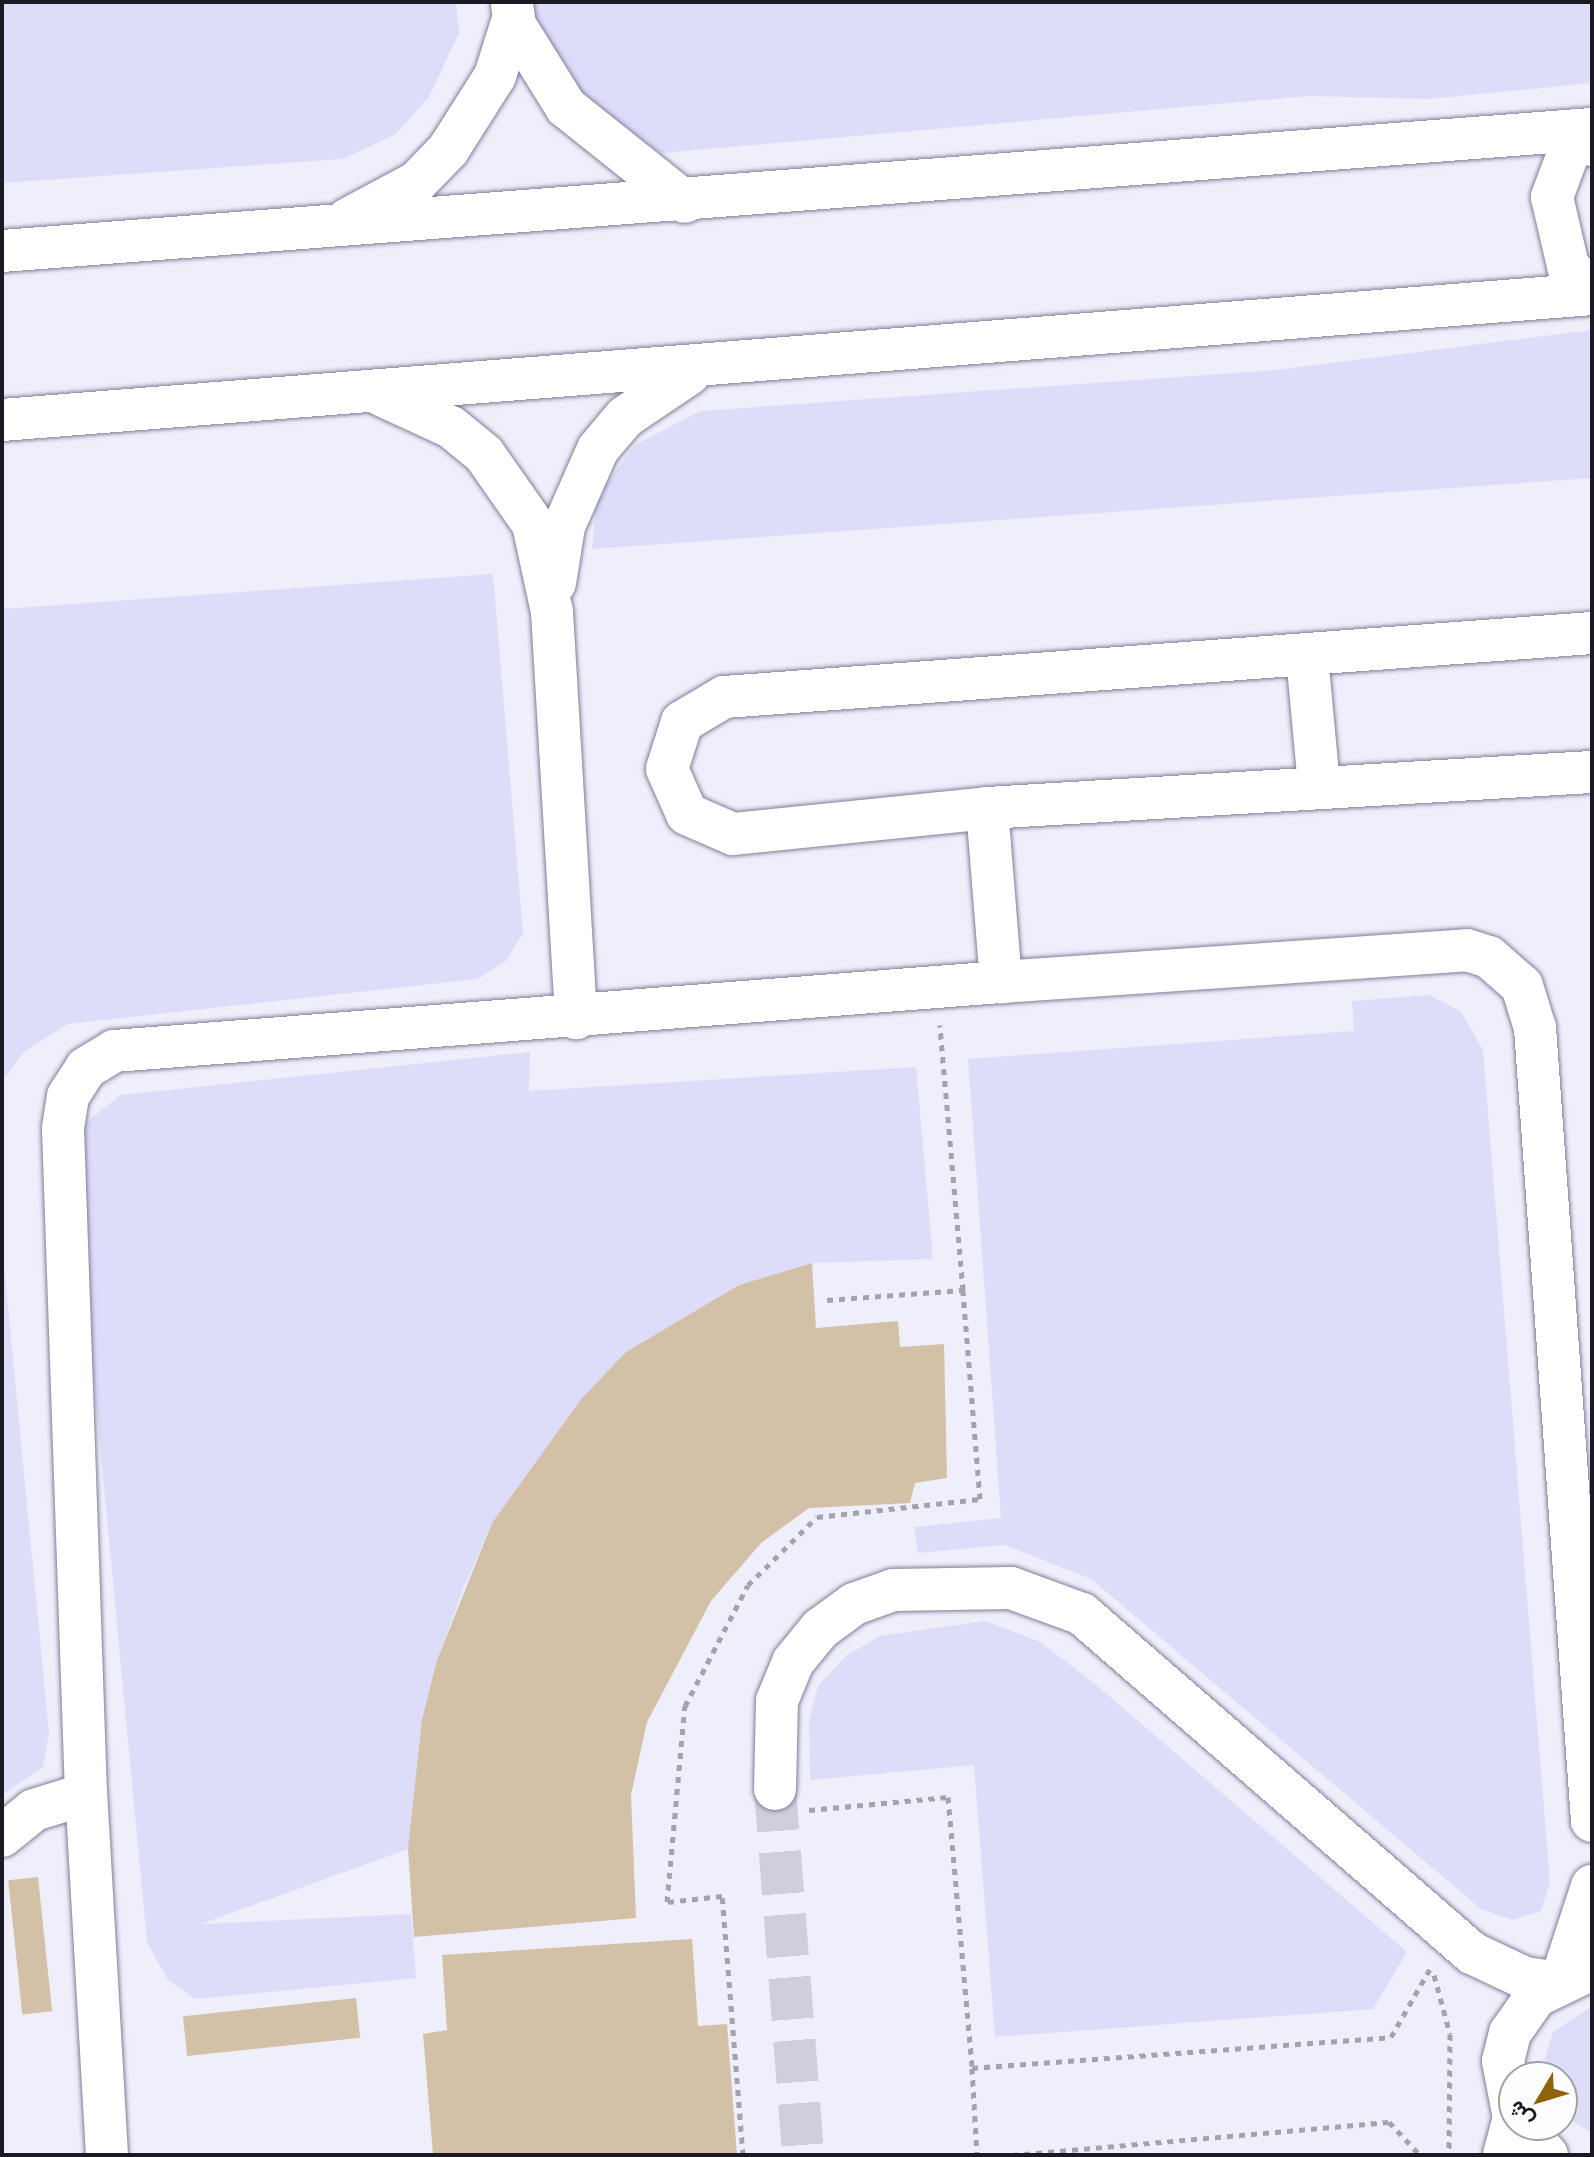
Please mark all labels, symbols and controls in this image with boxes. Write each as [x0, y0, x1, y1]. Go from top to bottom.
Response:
north arrow [1498, 2061, 1578, 2141]
text: ش [1502, 2096, 1539, 2133]

